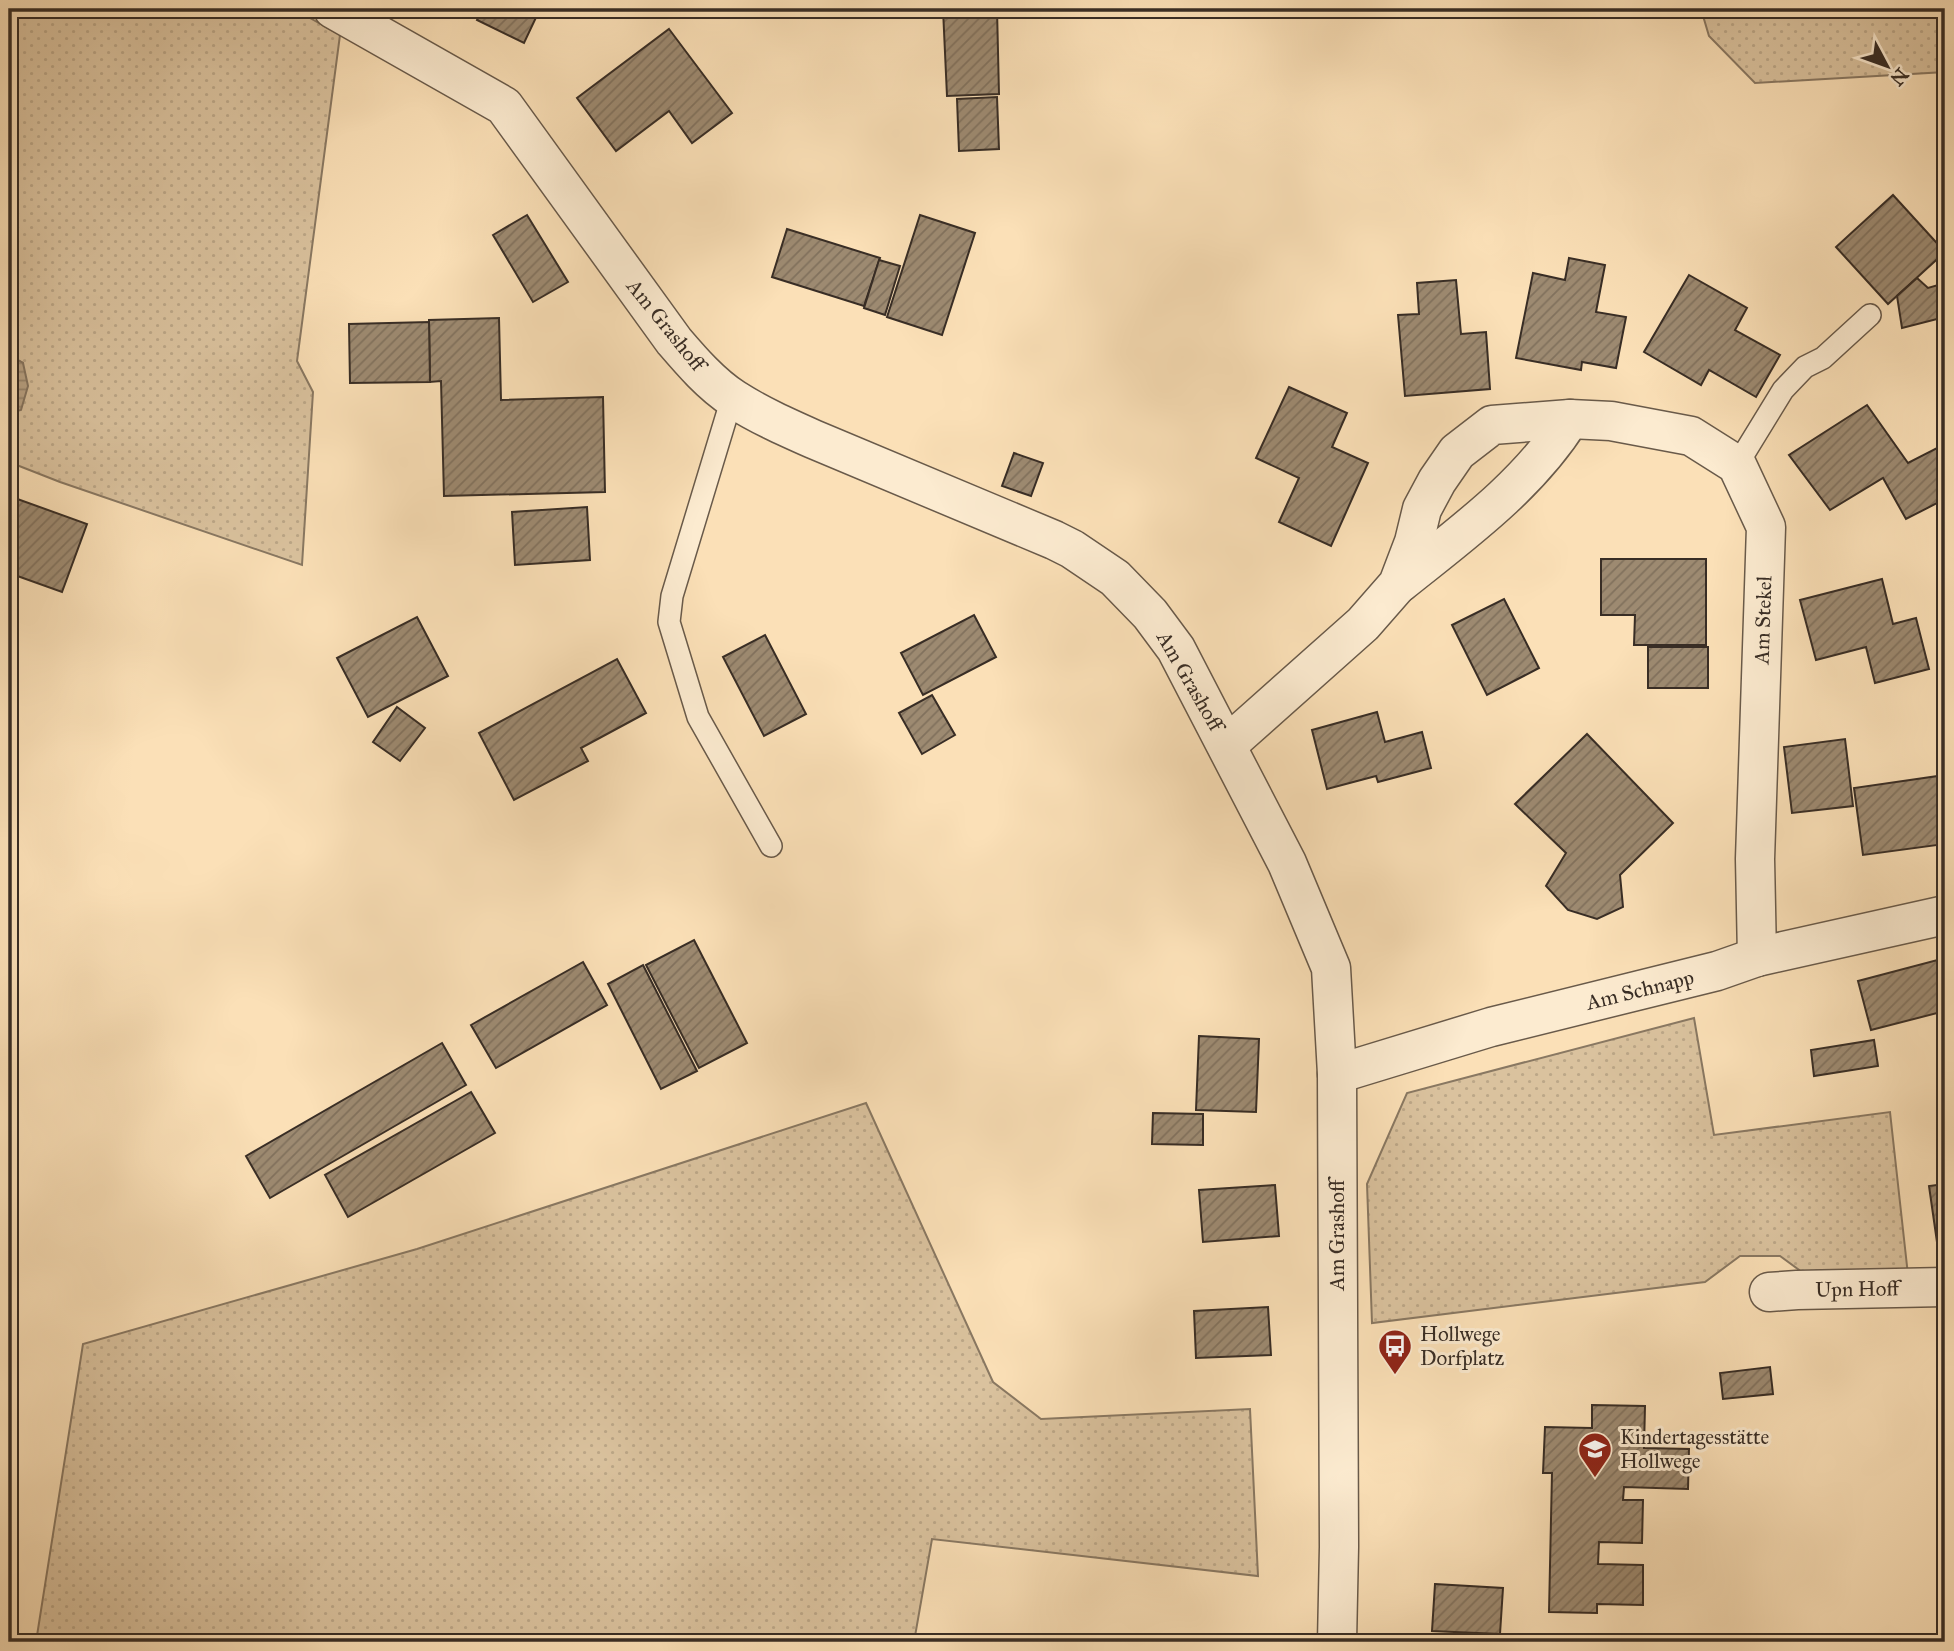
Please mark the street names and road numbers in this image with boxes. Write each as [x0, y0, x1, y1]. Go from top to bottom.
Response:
street label: Am Grashoff [620, 273, 713, 379]
street label: Am Stekel [1748, 575, 1778, 666]
street label: Am Grashoff [1151, 626, 1231, 739]
street label: Am Schnapp [1582, 964, 1697, 1016]
street label: Am Grashoff [1324, 1176, 1350, 1291]
street label: Upn Hoff [1815, 1275, 1903, 1303]

